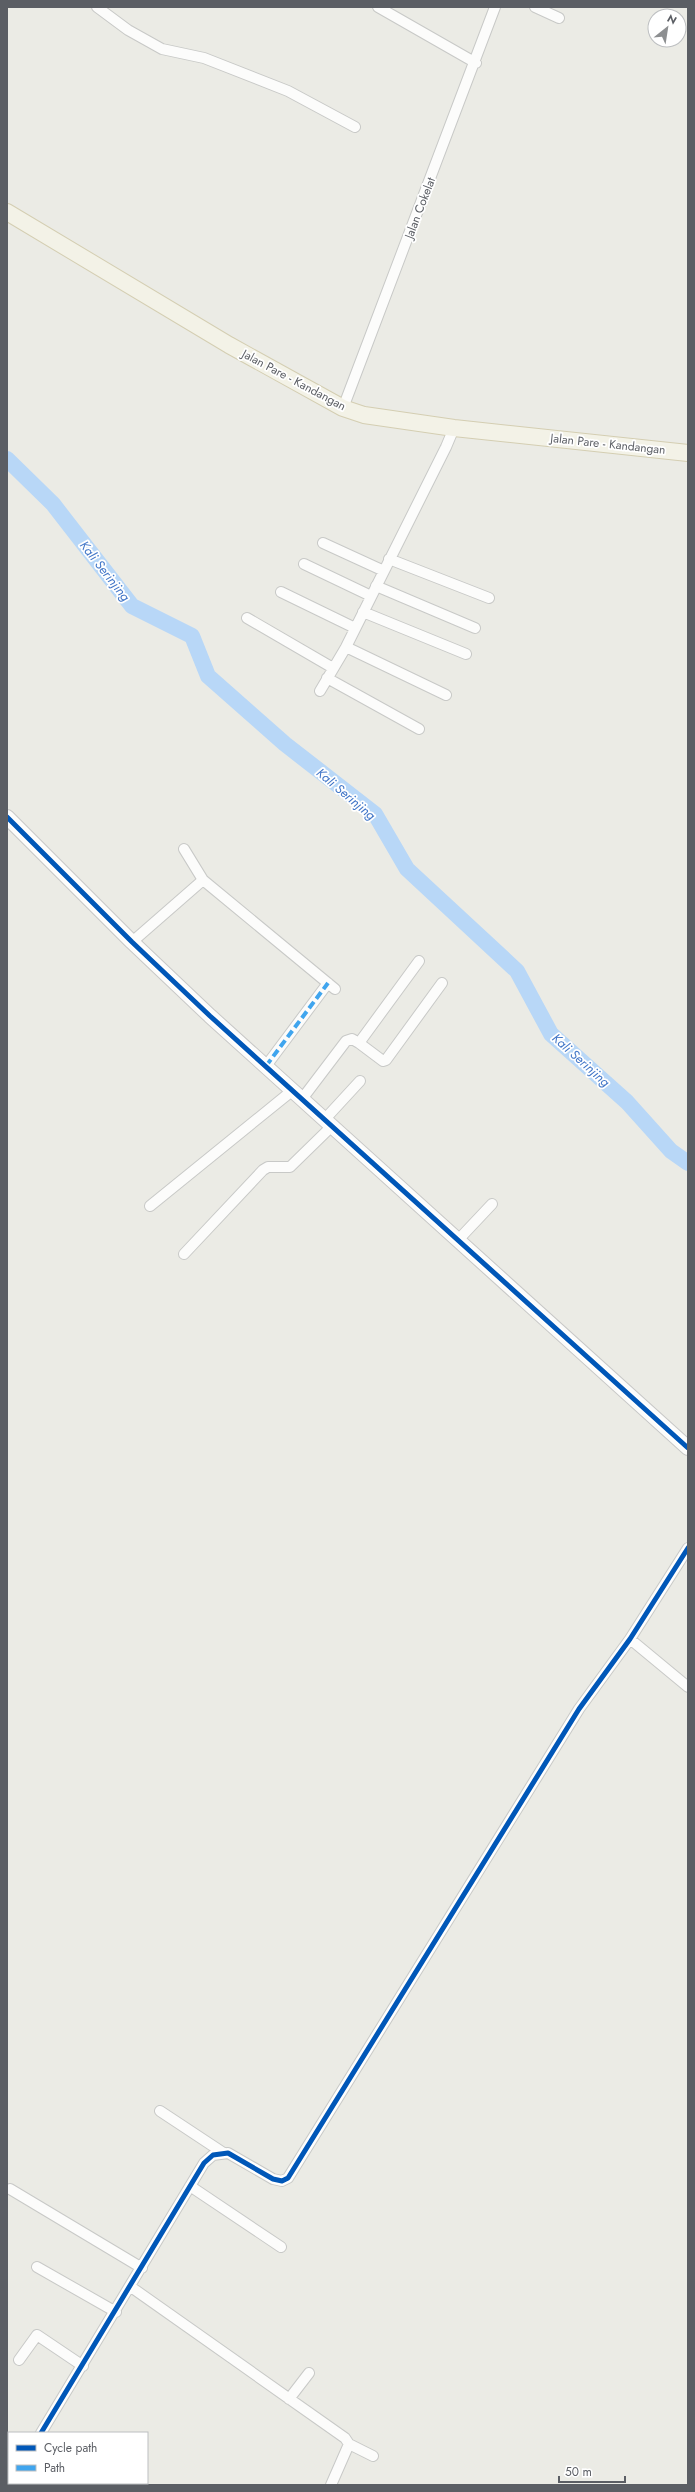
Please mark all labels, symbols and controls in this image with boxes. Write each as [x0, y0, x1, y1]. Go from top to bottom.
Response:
north arrow [647, 8, 687, 48]
text: N [664, 10, 680, 28]
street label: Jalan Cokelat [399, 175, 440, 243]
street label: Jalan Pare - Kandangan [237, 344, 349, 415]
street label: Jalan Pare - Kandangan [548, 429, 666, 459]
water label: Kali Serinjing [75, 537, 135, 605]
water label: Kali Serinjing [312, 763, 380, 825]
water label: Kali Serinjing [548, 1029, 614, 1091]
legend [8, 2432, 148, 2484]
text: Cycle path [44, 2439, 97, 2457]
scale bar [559, 2458, 625, 2484]
text: Path [44, 2459, 65, 2477]
text: 50 m [565, 2463, 592, 2481]

